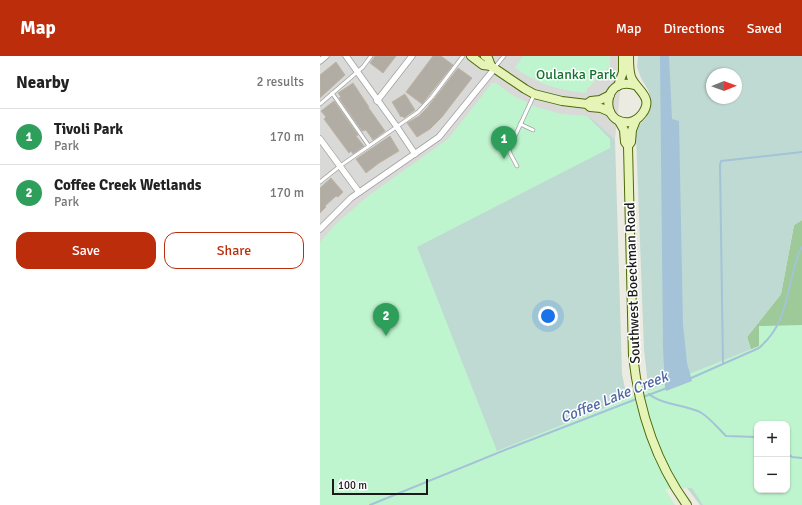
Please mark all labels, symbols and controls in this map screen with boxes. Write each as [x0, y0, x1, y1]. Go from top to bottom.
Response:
text: Map [20, 16, 56, 40]
text: Map [616, 20, 642, 37]
text: Directions [664, 20, 725, 37]
text: Saved [747, 20, 782, 37]
park label: Oulanka Park [536, 66, 616, 83]
north arrow [706, 68, 742, 104]
text: Nearby [16, 72, 69, 93]
text: 2 results [256, 74, 304, 90]
text: Tivoli Park [54, 120, 123, 138]
pin: 1 [491, 126, 517, 159]
text: 1 [25, 129, 33, 145]
text: 170 m [270, 129, 304, 145]
text: Park [54, 138, 79, 154]
text: Coffee Creek Wetlands [54, 176, 201, 194]
text: 2 [25, 185, 33, 201]
text: 170 m [270, 185, 304, 201]
text: Park [54, 194, 79, 210]
street label: Southwest Boeckman Road [621, 202, 644, 364]
button: Save [16, 232, 156, 269]
button: Share [164, 232, 304, 269]
pin: 2 [373, 303, 399, 336]
your location [538, 306, 558, 326]
water label: Coffee Lake Creek [557, 367, 672, 427]
map controls [754, 421, 790, 493]
button: + [754, 421, 790, 457]
button: − [754, 457, 790, 493]
scale bar [332, 477, 428, 496]
text: 100 m [338, 479, 367, 492]

